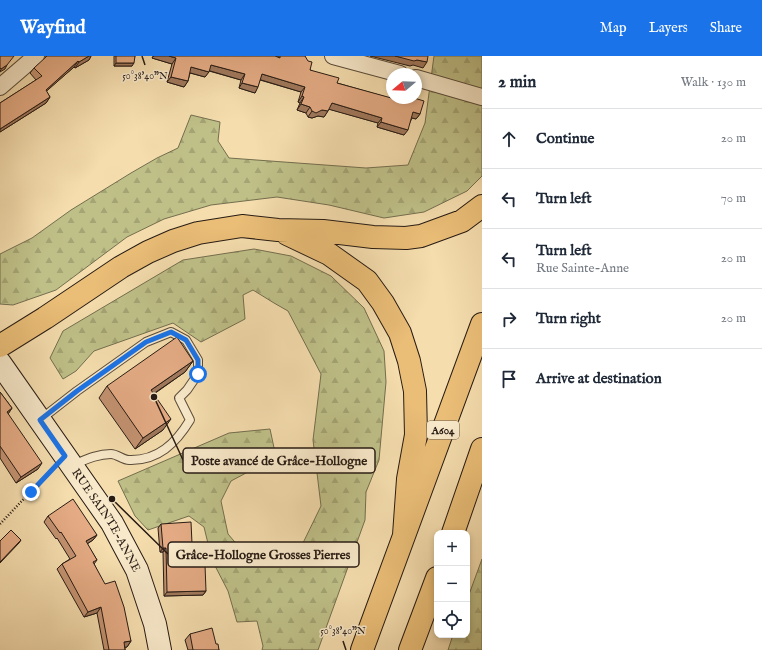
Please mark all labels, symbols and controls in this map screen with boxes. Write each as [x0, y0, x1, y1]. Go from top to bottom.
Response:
text: Wayfind [20, 16, 86, 40]
text: Map [600, 19, 627, 37]
text: Layers [649, 19, 688, 37]
text: Share [710, 19, 742, 37]
north arrow [386, 68, 422, 104]
text: 50°38'40"N [122, 70, 168, 83]
text: 2 min [498, 72, 536, 93]
text: Walk · 130 m [681, 74, 746, 91]
icon: ahead [498, 128, 520, 150]
text: Continue [536, 129, 594, 148]
text: 20 m [721, 130, 746, 147]
icon: left [498, 188, 520, 210]
text: Turn left [536, 189, 592, 208]
text: 70 m [721, 190, 746, 207]
text: Turn left [536, 241, 592, 260]
icon: left [498, 248, 520, 270]
text: 20 m [721, 250, 746, 267]
text: Rue Sainte-Anne [536, 260, 629, 277]
icon: right [498, 308, 520, 330]
text: Turn right [536, 309, 601, 328]
text: 20 m [721, 310, 746, 327]
route start [189, 365, 207, 383]
icon: arrive [498, 368, 520, 390]
text: Arrive at destination [536, 369, 662, 388]
road number: A604 [427, 421, 459, 439]
callout: Poste avancé de Grâce-Hollogne [183, 448, 375, 473]
text: Poste avancé de Grâce-Hollogne [191, 453, 367, 470]
street label: RUE SAINTE-ANNE [68, 466, 144, 575]
route end [22, 483, 40, 501]
map controls [434, 530, 470, 638]
button: + [434, 530, 470, 566]
callout: Grâce-Hollogne Grosses Pierres [168, 542, 359, 567]
text: Grâce-Hollogne Grosses Pierres [176, 547, 351, 564]
button: − [434, 566, 470, 602]
button: locate [434, 602, 470, 638]
text: 50°38'40"N [320, 625, 366, 638]

